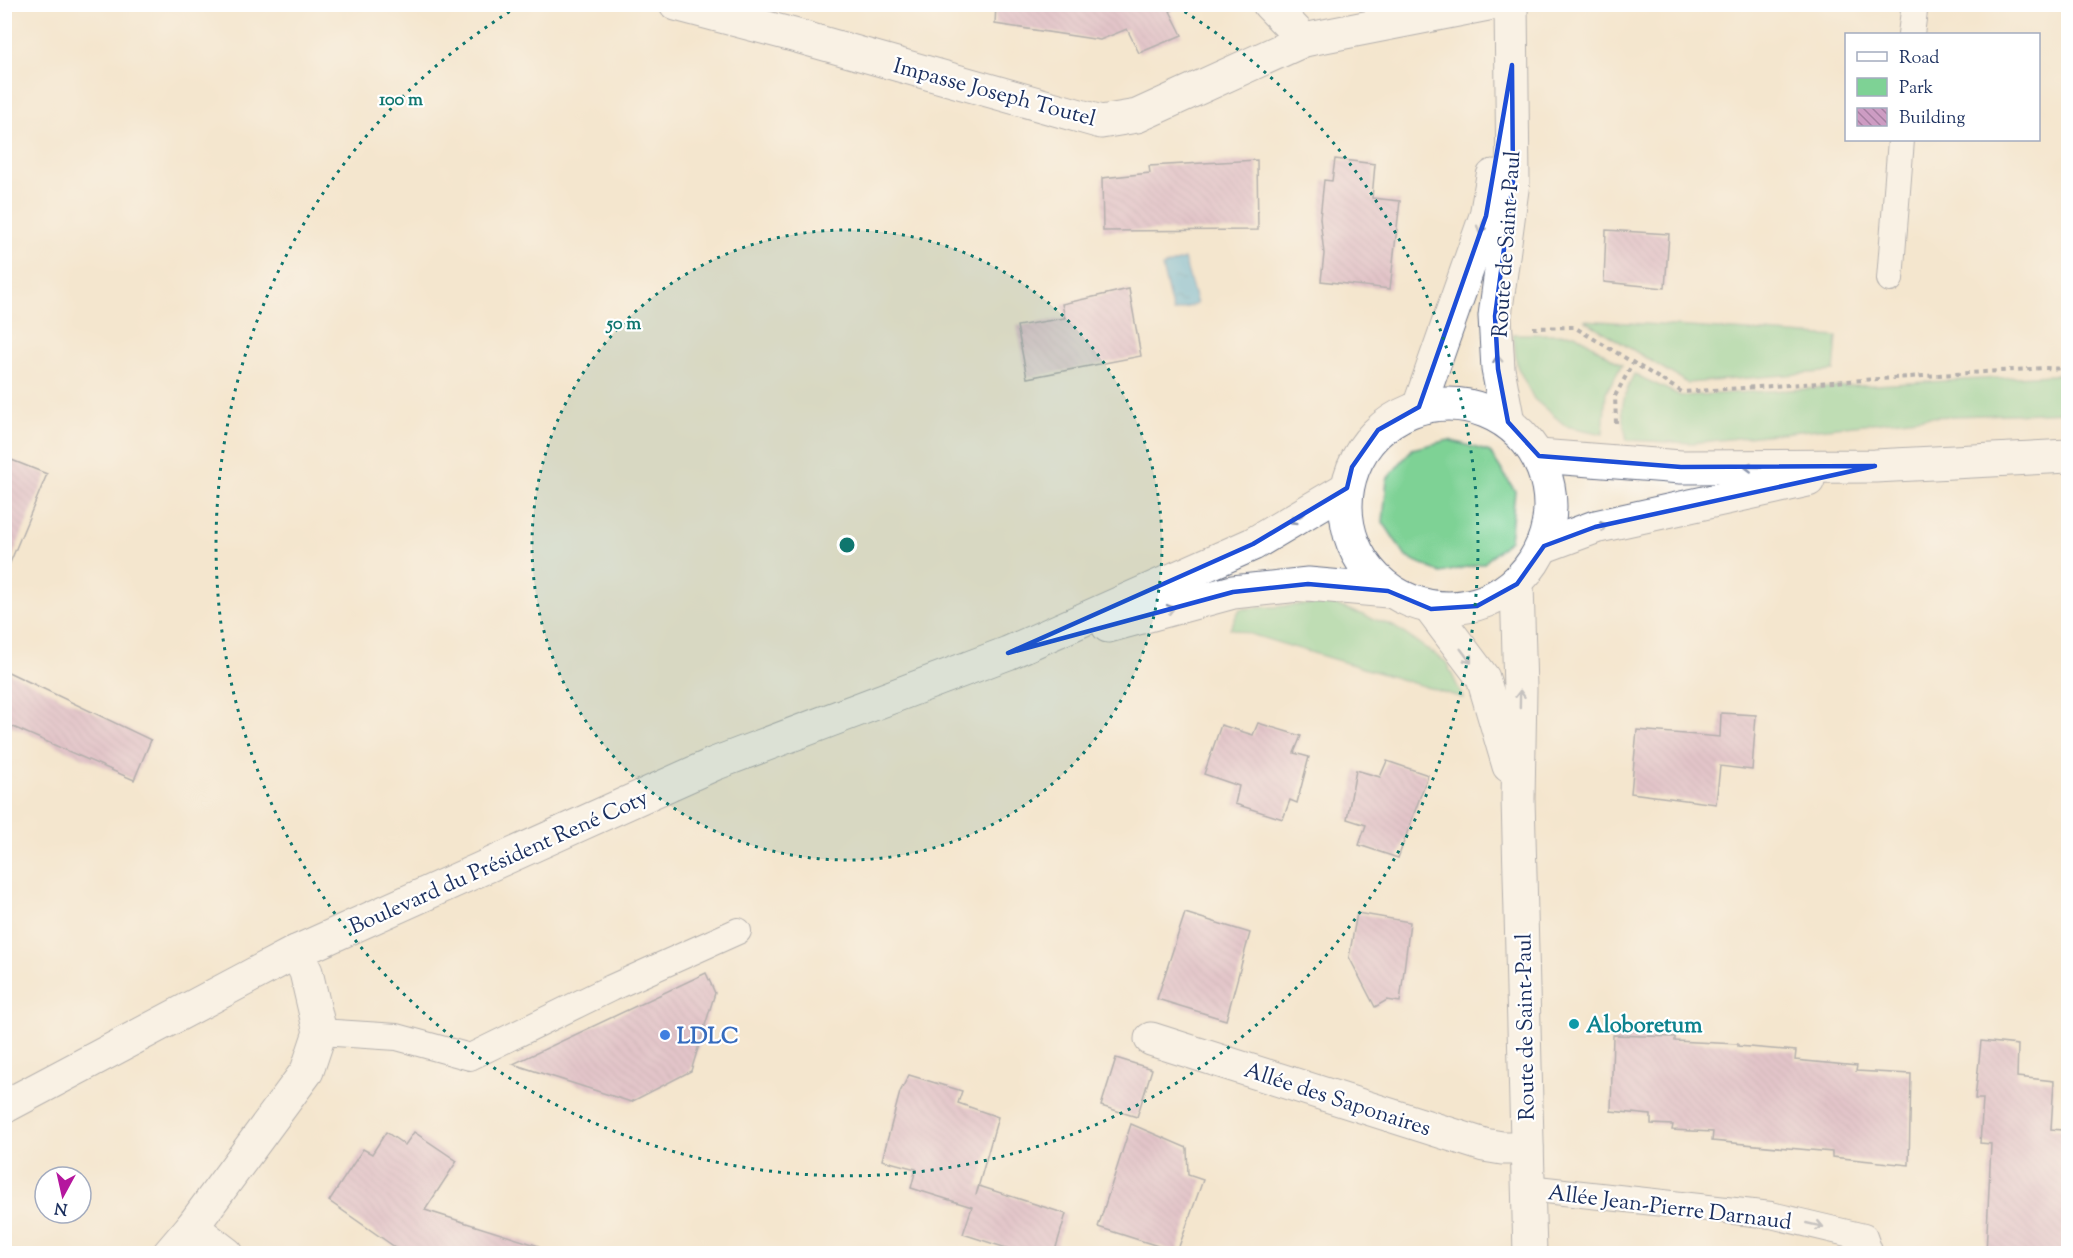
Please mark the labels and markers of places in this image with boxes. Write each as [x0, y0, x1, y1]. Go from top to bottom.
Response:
centre of rings [837, 535, 857, 555]
place label: Aloboretum [1586, 1011, 1703, 1043]
marker: Aloboretum [1567, 1017, 1581, 1031]
place label: LDLC [677, 1022, 739, 1054]
marker: LDLC [658, 1028, 672, 1042]

